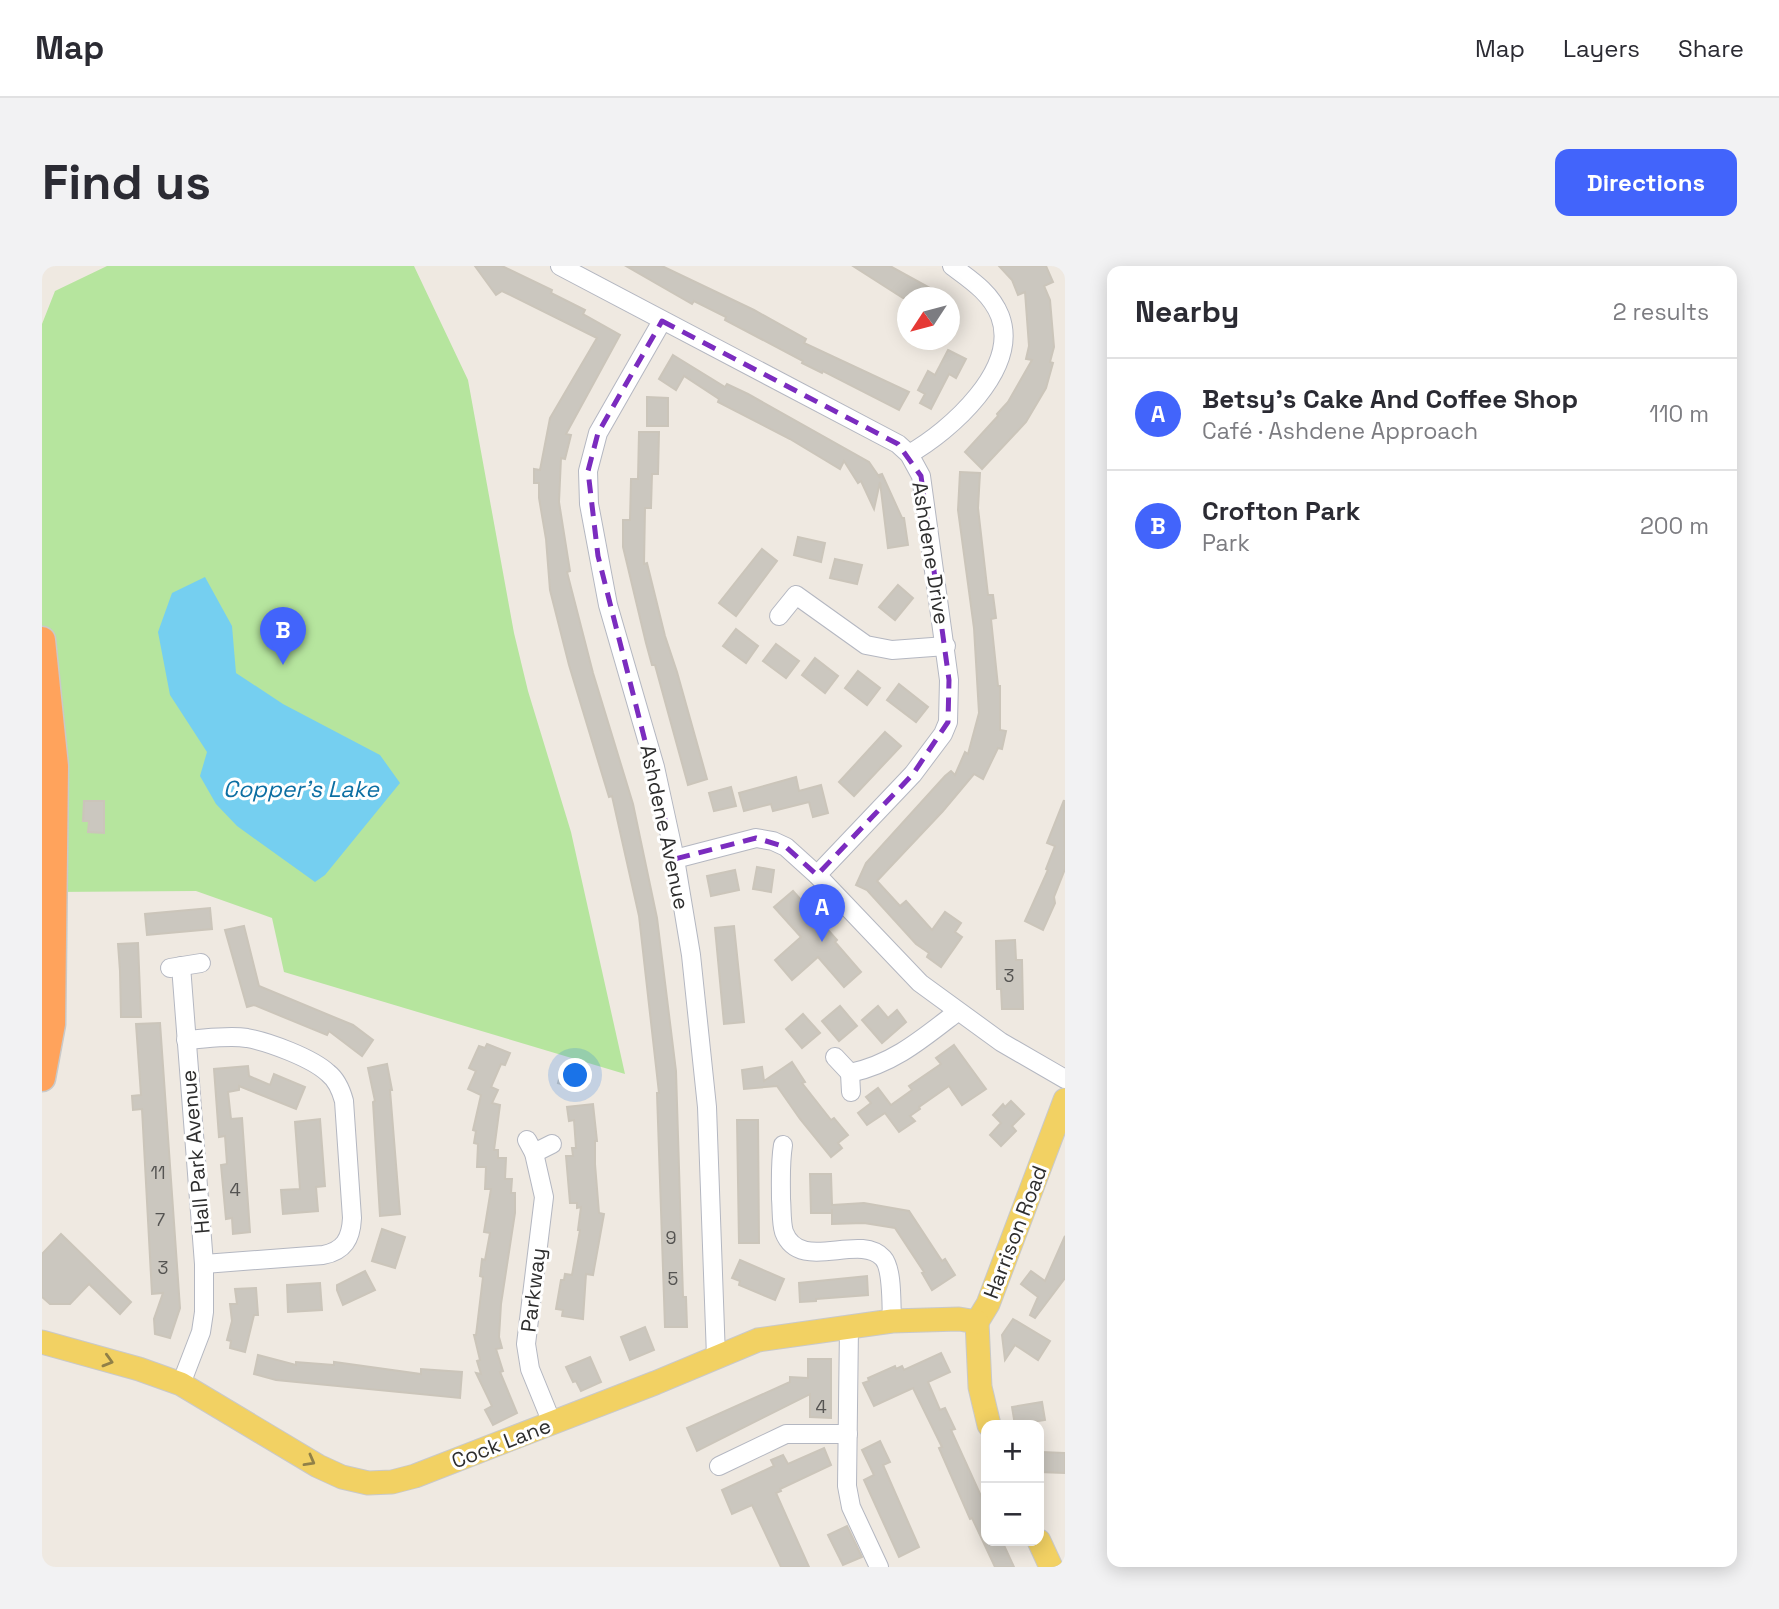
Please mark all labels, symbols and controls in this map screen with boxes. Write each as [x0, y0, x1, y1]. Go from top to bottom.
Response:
text: Map [35, 27, 104, 69]
text: Map [1475, 33, 1525, 64]
text: Layers [1563, 33, 1640, 64]
text: Share [1678, 33, 1744, 64]
button: Directions [1555, 149, 1737, 216]
text: Find us [42, 151, 211, 213]
north arrow [897, 287, 960, 350]
text: Nearby [1135, 292, 1239, 331]
text: 2 results [1613, 297, 1709, 327]
text: Betsy's Cake And Coffee Shop [1202, 382, 1578, 416]
text: A [1151, 399, 1165, 429]
text: 110 m [1649, 399, 1709, 429]
text: Café · Ashdene Approach [1202, 416, 1478, 446]
street label: Ashdene Drive [906, 480, 956, 626]
text: Crofton Park [1202, 494, 1361, 528]
text: B [1150, 511, 1166, 541]
text: 200 m [1640, 511, 1709, 541]
text: Park [1202, 528, 1250, 558]
pin: B [260, 607, 306, 665]
street label: Ashdene Avenue [634, 742, 696, 912]
water label: Copper's Lake [223, 774, 380, 804]
pin: A [799, 884, 845, 942]
house number: 3 [1004, 964, 1014, 987]
your location [558, 1058, 592, 1092]
street label: Hall Park Avenue [174, 1069, 216, 1235]
house number: 11 [150, 1161, 166, 1184]
street label: Harrison Road [977, 1161, 1053, 1303]
house number: 4 [229, 1178, 241, 1201]
house number: 7 [155, 1208, 165, 1231]
house number: 9 [665, 1226, 677, 1249]
street label: Parkway [514, 1246, 552, 1334]
house number: 3 [158, 1256, 168, 1279]
house number: 5 [668, 1267, 678, 1290]
one-way arrow [101, 1352, 113, 1367]
house number: 4 [815, 1395, 827, 1418]
street label: Cock Lane [447, 1412, 555, 1474]
map controls [981, 1420, 1044, 1546]
button: + [981, 1420, 1044, 1483]
one-way arrow [303, 1453, 315, 1466]
button: − [981, 1483, 1044, 1546]

